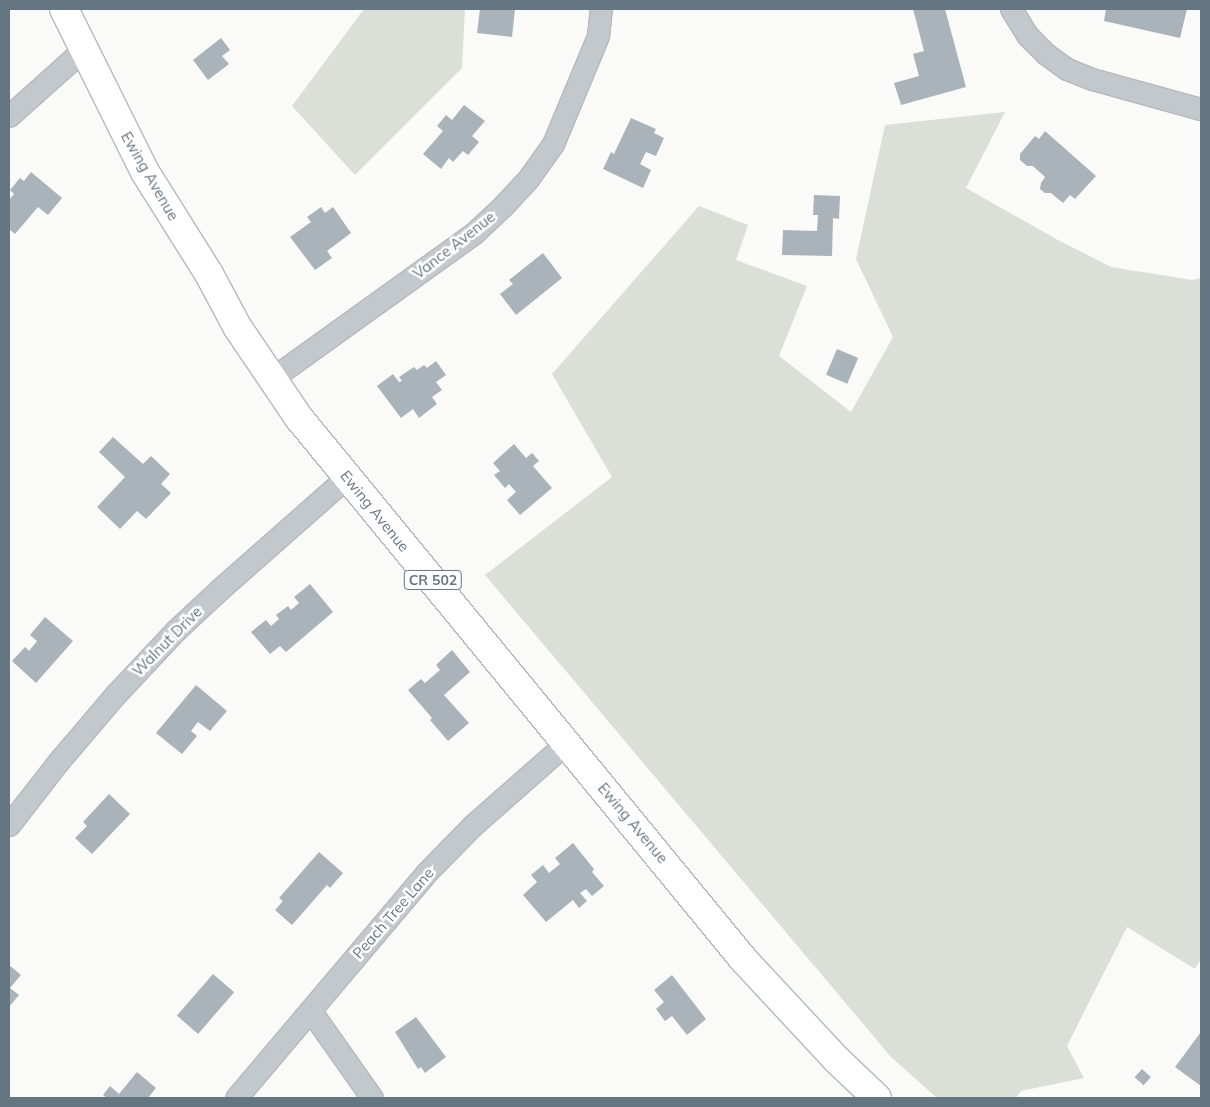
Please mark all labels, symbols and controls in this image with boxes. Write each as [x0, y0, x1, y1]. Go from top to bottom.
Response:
street label: Ewing Avenue [117, 129, 183, 223]
street label: Vance Avenue [409, 207, 499, 283]
street label: Ewing Avenue [337, 467, 413, 555]
road number: CR 502 [403, 568, 463, 592]
street label: Walnut Drive [128, 602, 206, 680]
street label: Ewing Avenue [594, 779, 672, 867]
street label: Peach Tree Lane [349, 864, 437, 962]

